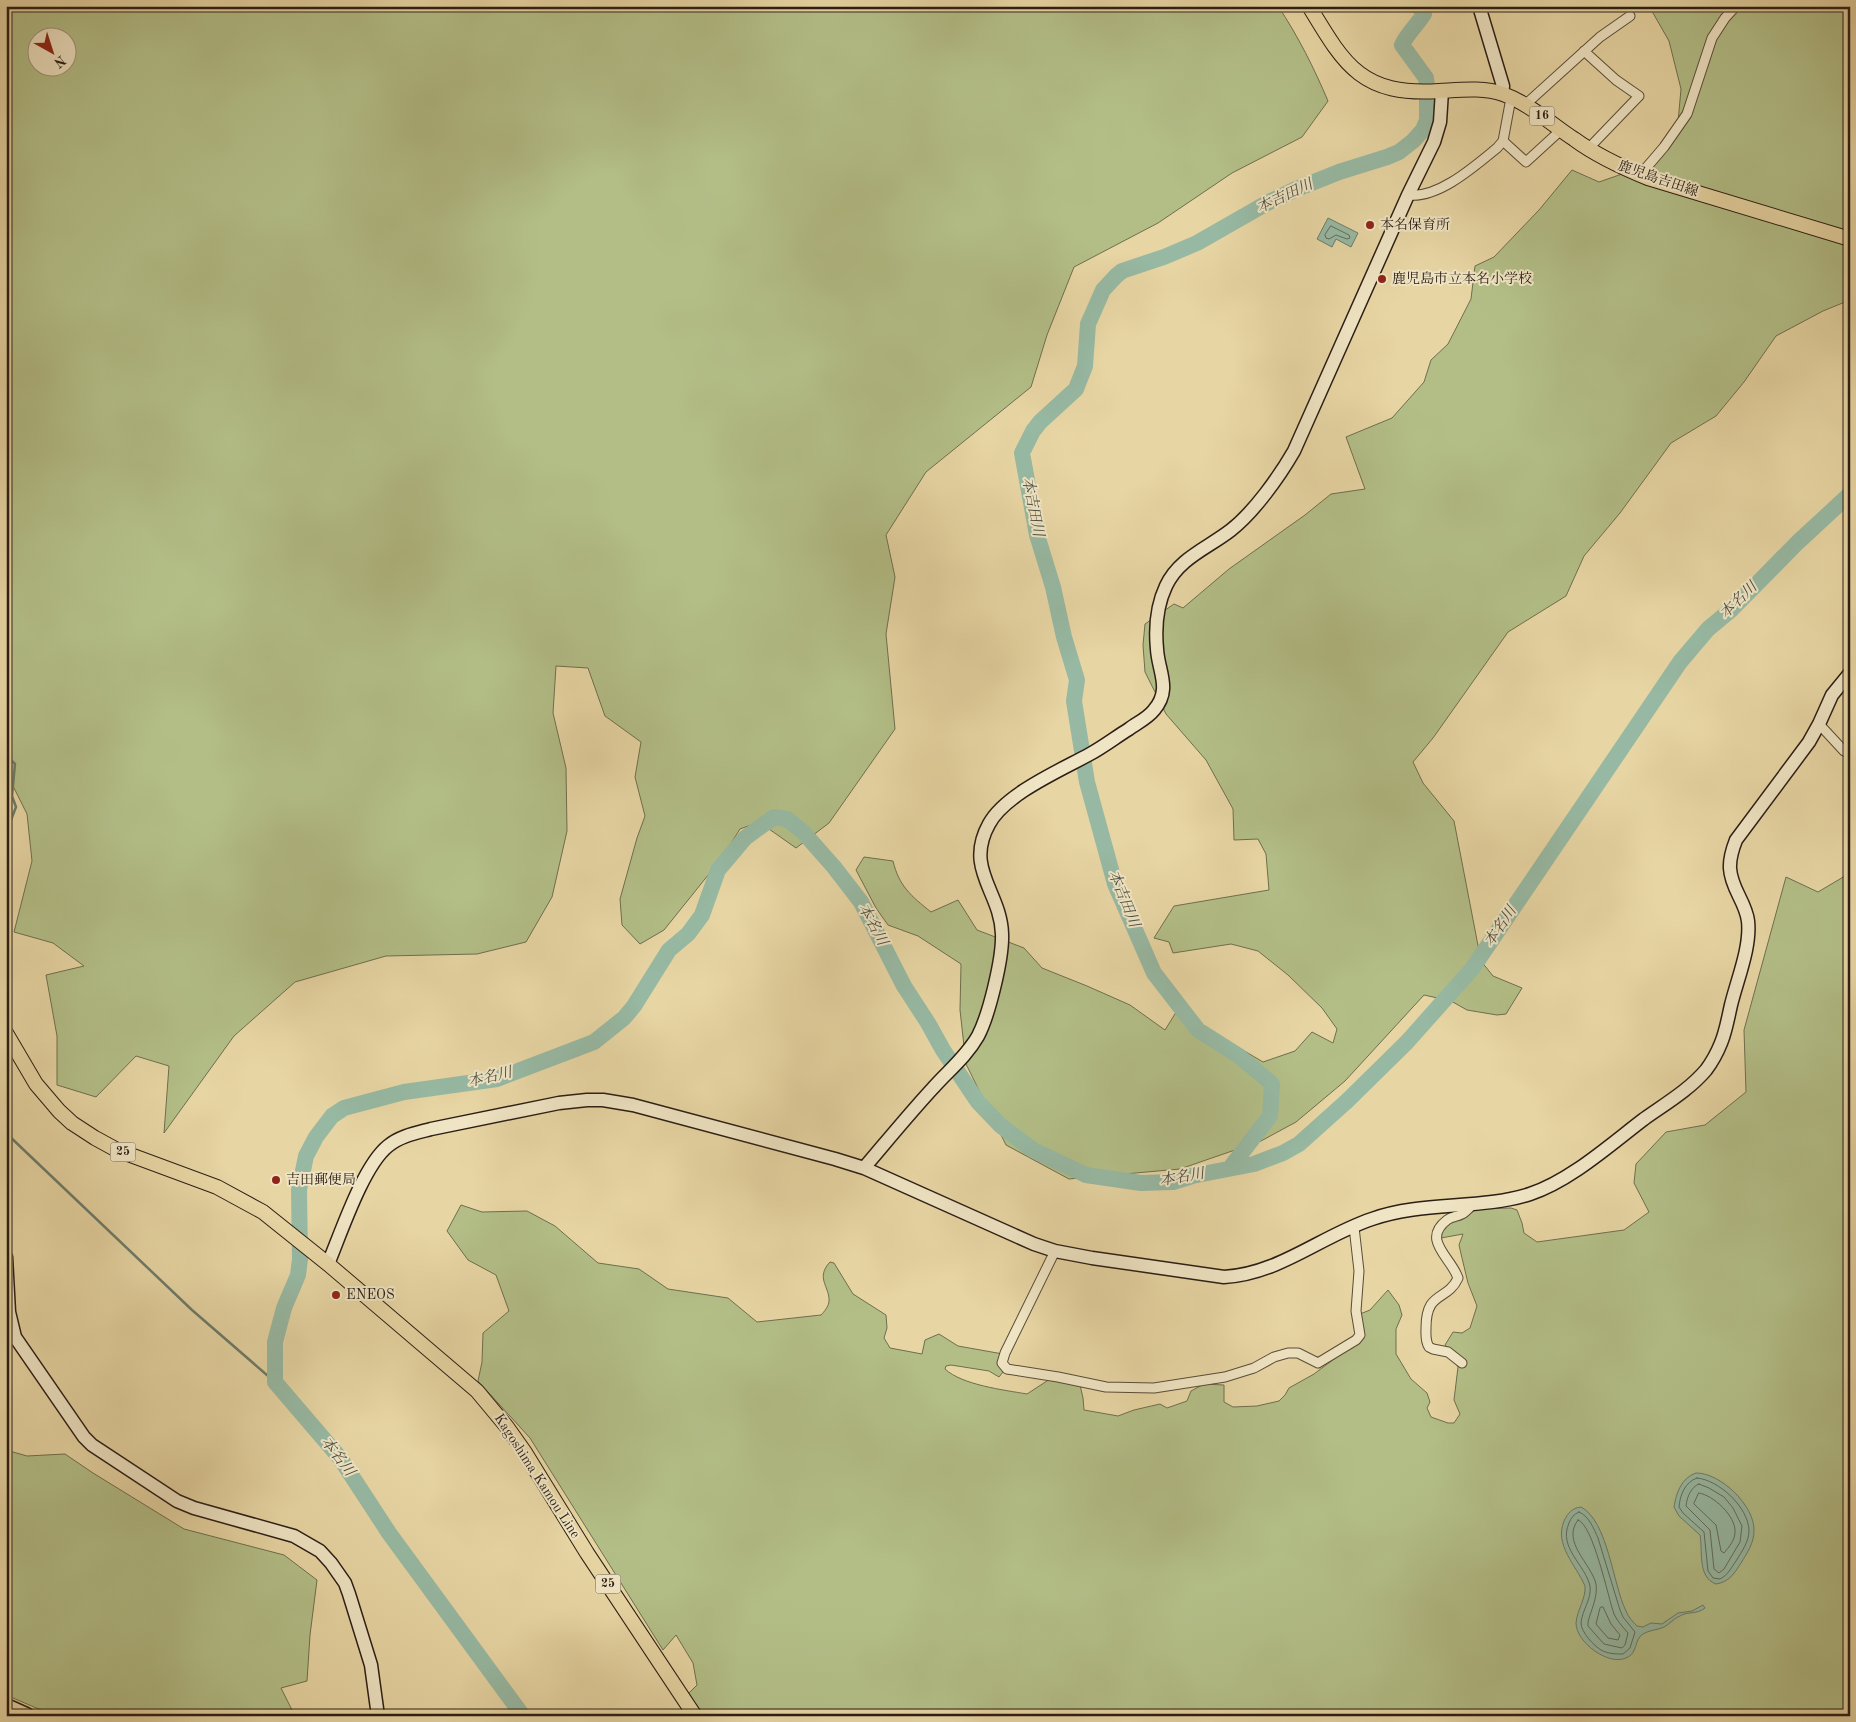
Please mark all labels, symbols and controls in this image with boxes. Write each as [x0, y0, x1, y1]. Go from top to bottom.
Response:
north arrow [28, 28, 78, 78]
text: N [51, 53, 68, 70]
road number: 16 [1530, 106, 1554, 125]
street label: 鹿児島吉田線 [1616, 158, 1700, 199]
water label: 本吉田川 [1254, 175, 1317, 216]
place label: 本名保育所 [1380, 217, 1450, 232]
marker: 本名保育所 [1364, 219, 1376, 231]
place label: 鹿児島市立本名小学校 [1392, 271, 1532, 286]
marker: 鹿児島市立本名小学校 [1376, 273, 1388, 285]
water label: 本吉田川 [1019, 476, 1047, 540]
water label: 本名川 [1716, 577, 1762, 622]
water label: 本吉田川 [1105, 868, 1144, 931]
water label: 本名川 [855, 901, 892, 950]
water label: 本名川 [1481, 901, 1521, 950]
water label: 本名川 [466, 1063, 516, 1090]
road number: 25 [110, 1142, 136, 1162]
water label: 本名川 [1158, 1164, 1207, 1189]
place label: 吉田郵便局 [286, 1172, 356, 1187]
marker: 吉田郵便局 [270, 1174, 282, 1186]
place label: ENEOS [346, 1288, 395, 1302]
marker: ENEOS [330, 1289, 342, 1301]
street label: Kagoshima Kamou Line [491, 1411, 583, 1541]
water label: 本名川 [317, 1433, 359, 1481]
road number: 25 [596, 1575, 620, 1594]

